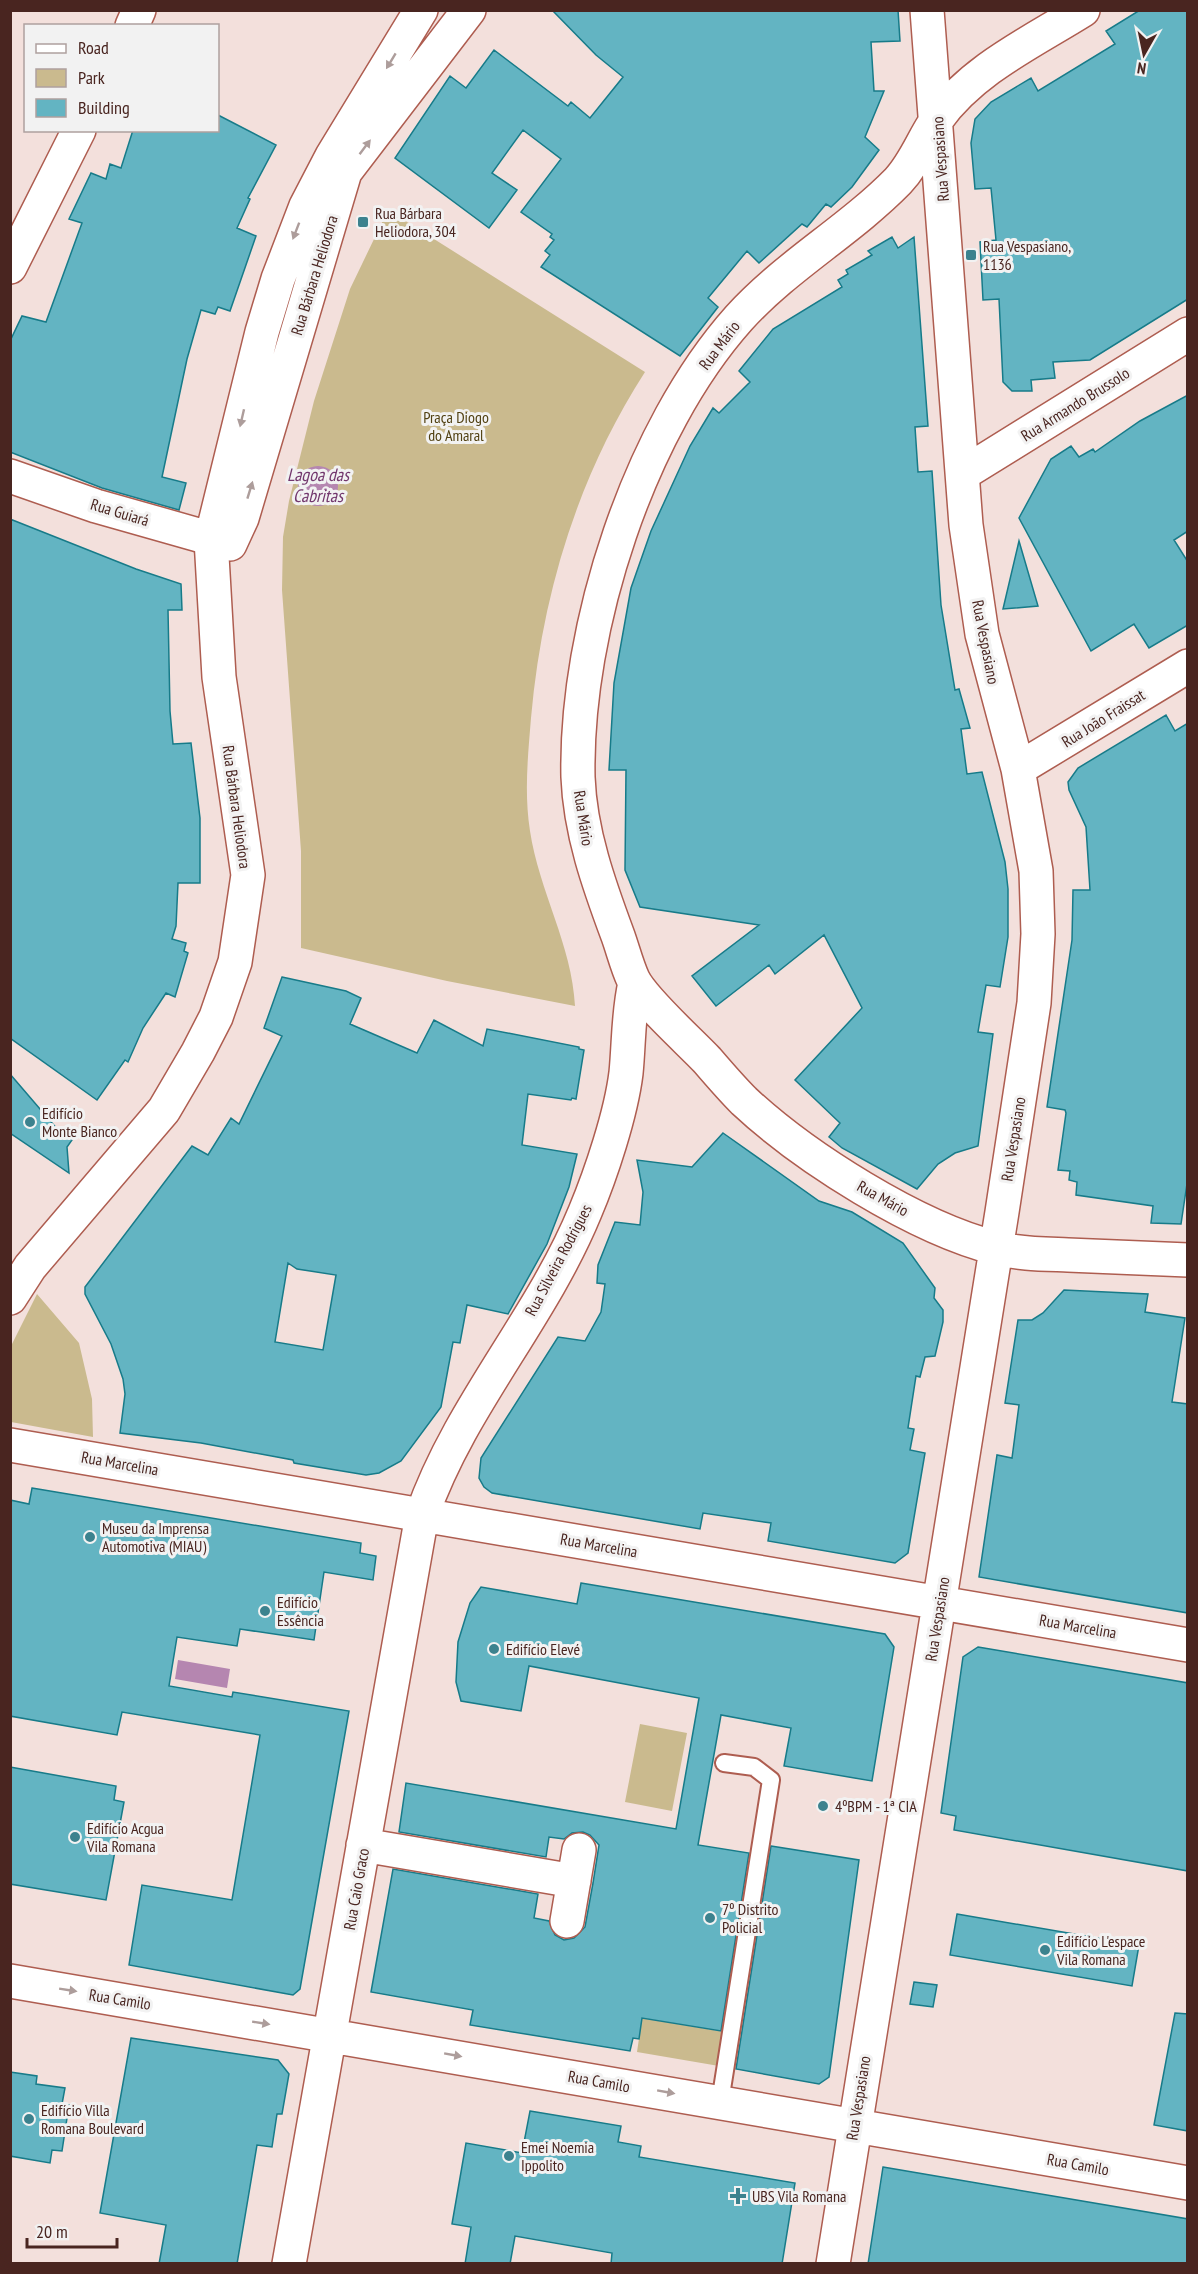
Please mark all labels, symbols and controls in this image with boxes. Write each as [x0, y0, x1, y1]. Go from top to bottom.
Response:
legend [24, 24, 219, 132]
north arrow [1114, 24, 1174, 84]
text: Road [78, 36, 109, 59]
one-way arrow [385, 53, 396, 69]
text: N [1136, 58, 1147, 79]
text: Park [78, 66, 105, 89]
text: Building [78, 96, 130, 119]
street label: Rua Vespasiano [927, 116, 953, 202]
one-way arrow [358, 140, 370, 155]
place label: Rua Bárbara Heliodora, 304 [375, 203, 456, 241]
street label: Rua Bárbara Heliodora [286, 213, 342, 337]
marker: Rua Bárbara Heliodora, 304 [356, 215, 370, 229]
one-way arrow [291, 222, 300, 240]
place label: Rua Vespasiano, 1136 [983, 236, 1071, 274]
marker: Rua Vespasiano, 1136 [964, 248, 978, 262]
street label: Rua Mário [694, 317, 744, 373]
street label: Rua Armando Brussolo [1017, 363, 1133, 445]
park label: Praça Diogo do Amaral [423, 407, 489, 445]
one-way arrow [237, 408, 246, 427]
water label: Lagoa das Cabritas [287, 463, 351, 507]
one-way arrow [246, 481, 255, 499]
street label: Rua Guiará [88, 494, 152, 530]
street label: Rua Vespasiano [968, 598, 1004, 686]
street label: Rua João Fraissat [1058, 684, 1149, 751]
street label: Rua Bárbara Heliodora [218, 744, 256, 870]
street label: Rua Mário [570, 789, 598, 847]
street label: Rua Vespasiano [996, 1095, 1030, 1183]
place label: Edifício Monte Bianco [42, 1103, 117, 1141]
marker: Edifício Monte Bianco [23, 1115, 37, 1129]
street label: Rua Mário [854, 1176, 912, 1220]
street label: Rua Silveira Rodrigues [520, 1201, 596, 1319]
street label: Rua Marcelina [80, 1446, 160, 1480]
place label: Museu da Imprensa Automotiva (MIAU) [102, 1518, 209, 1556]
street label: Rua Marcelina [559, 1528, 639, 1562]
marker: Museu da Imprensa Automotiva (MIAU) [83, 1530, 97, 1544]
street label: Rua Vespasiano [920, 1575, 954, 1663]
place label: Edifício Essência [277, 1592, 324, 1630]
marker: Edifício Essência [258, 1604, 272, 1618]
street label: Rua Marcelina [1038, 1609, 1118, 1643]
place label: Edifício Elevé [506, 1639, 580, 1659]
marker: Edifício Elevé [487, 1642, 501, 1656]
place label: 4ºBPM - 1ª CIA [835, 1796, 917, 1816]
marker: 4ºBPM - 1ª CIA [816, 1799, 830, 1813]
place label: Edifício Acgua Vila Romana [86, 1818, 164, 1856]
marker: Edifício Acgua Vila Romana [68, 1830, 82, 1844]
street label: Rua Caio Graco [339, 1846, 373, 1931]
place label: 7º Distrito Policial [722, 1899, 779, 1937]
marker: 7º Distrito Policial [703, 1911, 717, 1925]
place label: Edifício L'espace Vila Romana [1056, 1931, 1145, 1969]
marker: Edifício L'espace Vila Romana [1038, 1943, 1052, 1957]
street label: Rua Camilo [88, 1984, 152, 2014]
one-way arrow [59, 1986, 78, 1995]
one-way arrow [251, 2018, 270, 2027]
one-way arrow [443, 2051, 462, 2060]
street label: Rua Vespasiano [841, 2054, 875, 2142]
street label: Rua Camilo [567, 2066, 632, 2096]
one-way arrow [656, 2088, 675, 2097]
place label: Edifício Villa Romana Boulevard [41, 2100, 144, 2138]
marker: Edifício Villa Romana Boulevard [22, 2112, 36, 2126]
place label: Emei Noemia Ippolito [521, 2137, 594, 2175]
marker: Emei Noemia Ippolito [502, 2149, 516, 2163]
street label: Rua Camilo [1046, 2149, 1111, 2179]
place label: UBS Vila Romana [752, 2186, 846, 2206]
marker: UBS Vila Romana [729, 2187, 747, 2205]
scale bar [27, 2211, 117, 2249]
text: 20 m [36, 2220, 68, 2243]

